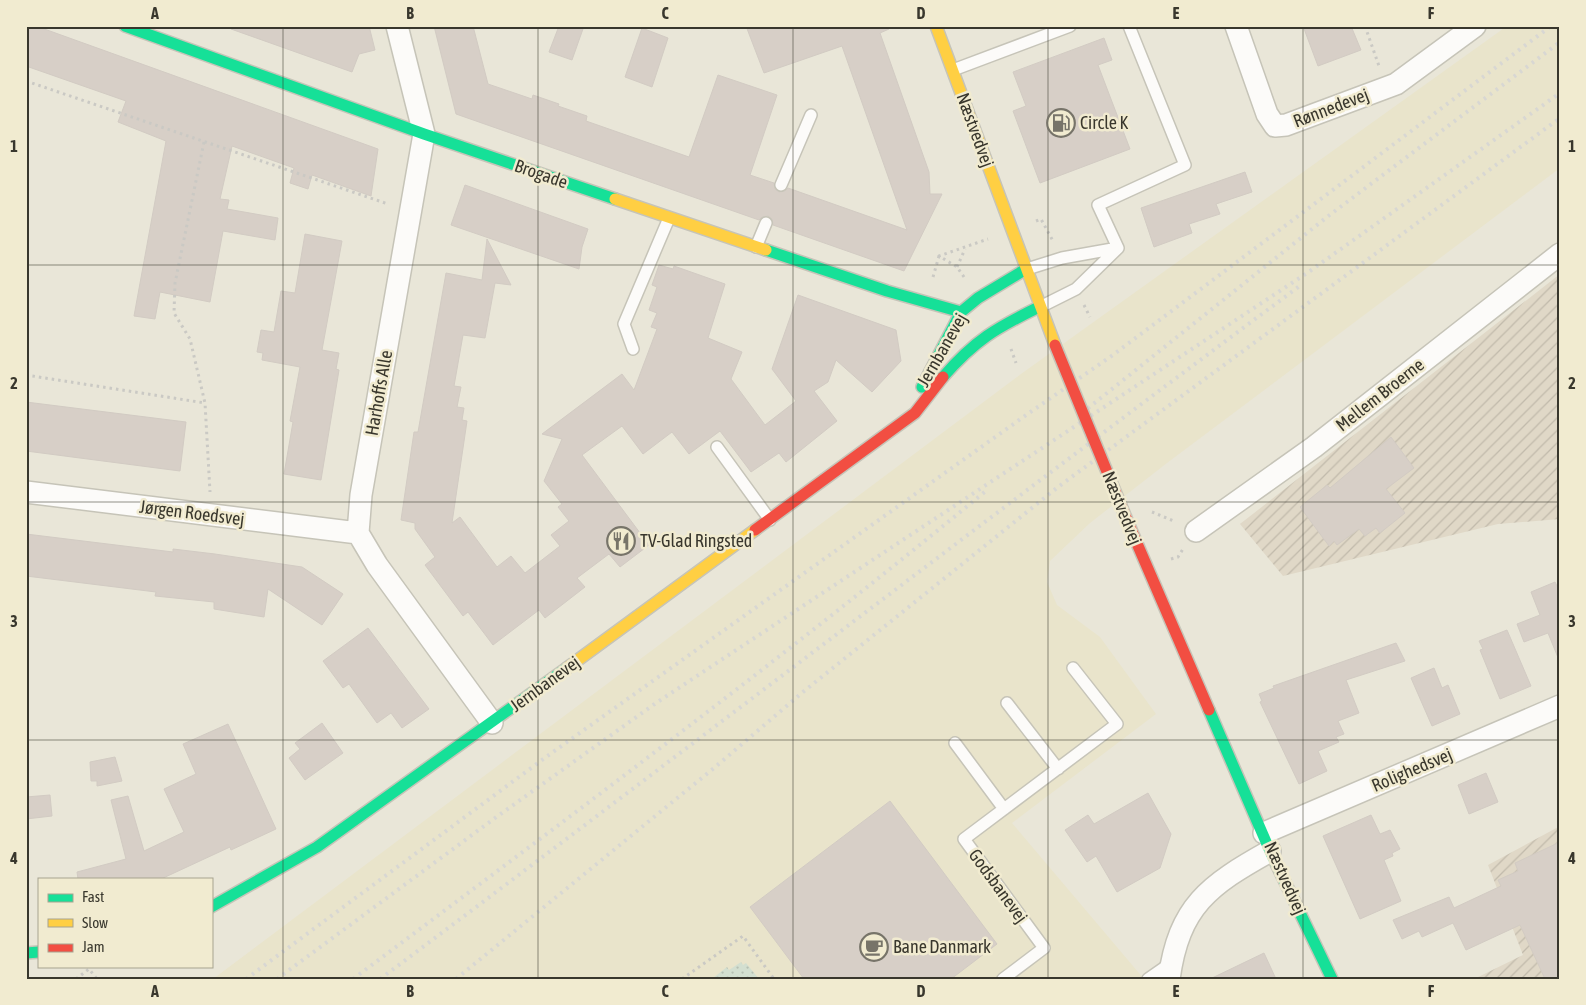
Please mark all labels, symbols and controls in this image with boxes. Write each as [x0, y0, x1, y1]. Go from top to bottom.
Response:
text: A [150, 4, 159, 22]
text: B [406, 4, 414, 22]
text: C [661, 4, 669, 22]
text: D [917, 4, 926, 22]
text: E [1173, 4, 1180, 22]
text: F [1428, 4, 1435, 22]
street label: Rønnedevej [1290, 84, 1371, 132]
street label: Næstvedvej [952, 90, 999, 170]
fuel station icon: Circle K [1046, 108, 1076, 138]
place label: Circle K [1080, 112, 1128, 133]
text: 1 [10, 137, 18, 155]
text: 1 [1568, 137, 1576, 155]
street label: Brogade [512, 155, 570, 192]
street label: Jernbanevej [912, 309, 971, 390]
street label: Harhoffs Alle [361, 349, 396, 437]
street label: Mellem Broerne [1332, 354, 1428, 435]
text: 2 [10, 374, 18, 392]
text: 2 [1568, 374, 1576, 392]
street label: Næstvedvej [1098, 468, 1147, 548]
street label: Jørgen Roedsvej [138, 496, 246, 529]
restaurant icon: TV-Glad Ringsted [606, 526, 636, 556]
place label: TV-Glad Ringsted [640, 530, 752, 551]
text: 3 [10, 612, 18, 630]
text: 3 [1568, 612, 1576, 630]
street label: Jernbanevej [506, 651, 584, 716]
street label: Rolighedsvej [1368, 743, 1455, 796]
street label: Næstvedvej [1260, 838, 1311, 917]
street label: Godsbanevej [965, 845, 1032, 927]
text: 4 [9, 849, 18, 867]
text: 4 [1567, 849, 1576, 867]
legend [38, 878, 212, 968]
text: Fast [82, 888, 104, 905]
text: Slow [82, 914, 108, 931]
cafe icon: Bane Danmark [859, 932, 889, 962]
place label: Bane Danmark [893, 936, 991, 957]
text: Jam [82, 938, 105, 955]
text: A [150, 982, 159, 1000]
text: B [406, 982, 414, 1000]
text: C [661, 982, 669, 1000]
text: D [917, 982, 926, 1000]
text: E [1173, 982, 1180, 1000]
text: F [1428, 982, 1435, 1000]

